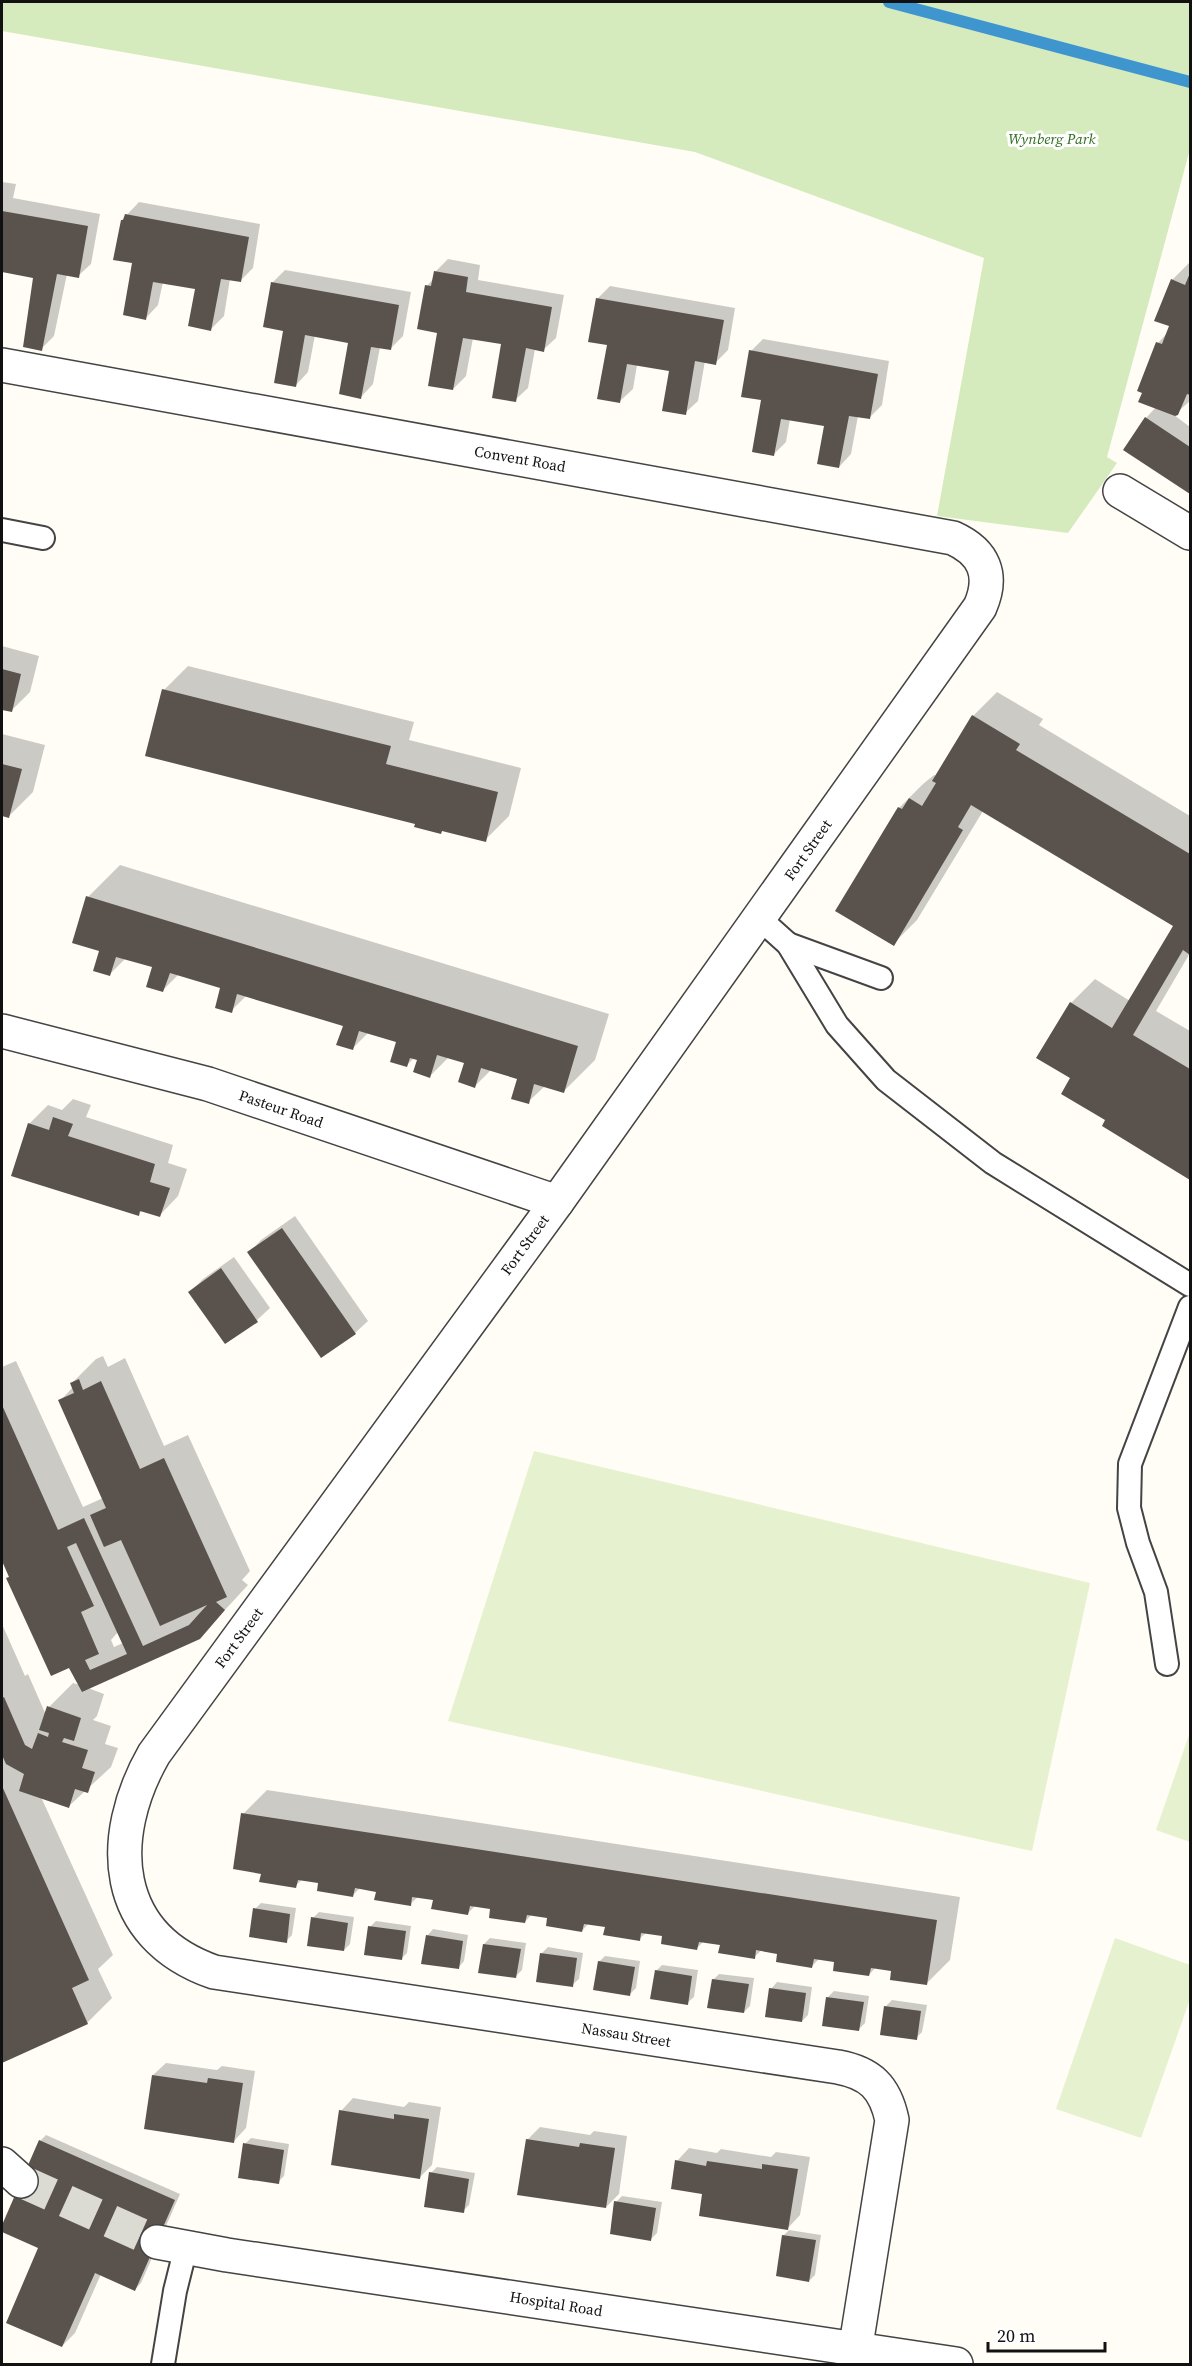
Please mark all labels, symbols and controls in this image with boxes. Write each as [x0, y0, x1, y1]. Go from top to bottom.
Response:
park label: Wynberg Park [1008, 128, 1097, 149]
street label: Convent Road [473, 440, 568, 477]
street label: Fort Street [779, 815, 836, 884]
street label: Pasteur Road [236, 1084, 327, 1133]
street label: Fort Street [496, 1210, 554, 1279]
street label: Fort Street [210, 1603, 268, 1672]
street label: Nassau Street [580, 2017, 672, 2052]
street label: Hospital Road [508, 2286, 605, 2321]
scale bar [988, 2315, 1105, 2353]
text: 20 m [997, 2323, 1035, 2348]

